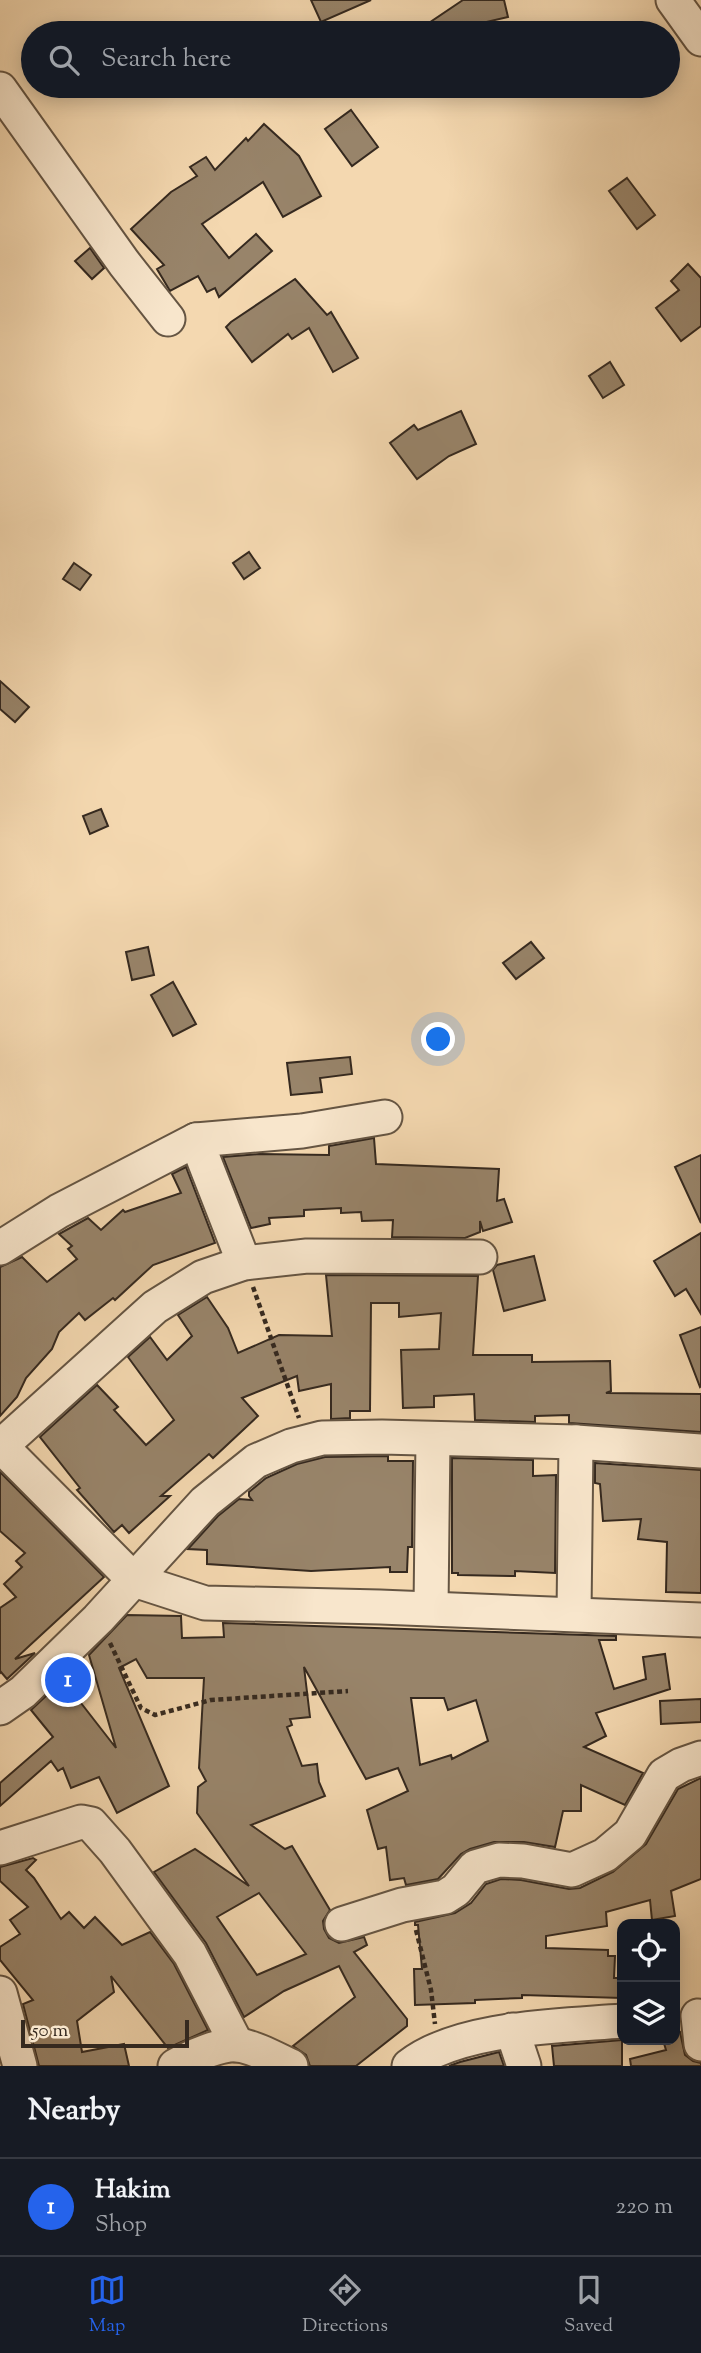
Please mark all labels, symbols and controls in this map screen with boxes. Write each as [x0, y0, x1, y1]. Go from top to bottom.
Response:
search box [21, 21, 680, 98]
icon: search [45, 41, 83, 79]
text: Search here [101, 41, 231, 78]
your location [421, 1022, 455, 1056]
pin: 1 [45, 1654, 91, 1706]
map controls [617, 1919, 680, 2045]
button: locate [617, 1919, 680, 1982]
button: layers [617, 1982, 680, 2045]
scale bar [21, 2017, 189, 2049]
text: 50 m [32, 2018, 68, 2045]
text: Nearby [28, 2090, 120, 2133]
text: Hakim [95, 2172, 171, 2209]
text: 1 [47, 2191, 55, 2224]
text: 220 m [615, 2191, 673, 2224]
text: Shop [95, 2209, 147, 2242]
tab: Map [88, 2271, 126, 2340]
tab: Directions [302, 2271, 388, 2340]
tab: Saved [564, 2271, 613, 2340]

